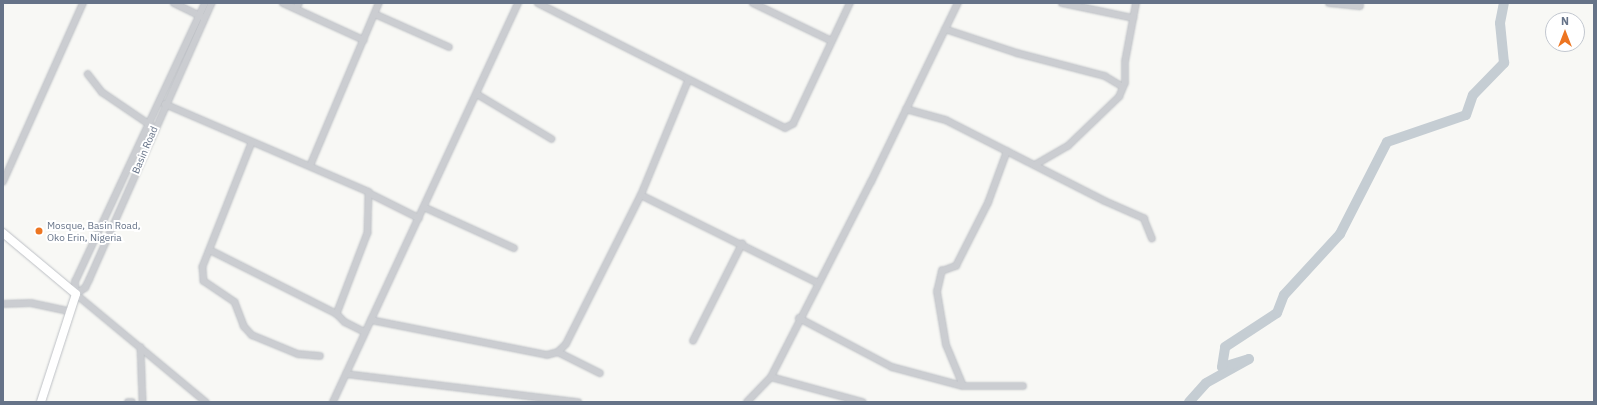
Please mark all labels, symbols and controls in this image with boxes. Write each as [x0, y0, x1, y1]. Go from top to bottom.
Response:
north arrow [1545, 12, 1585, 52]
text: N [1561, 14, 1569, 28]
street label: Basin Road [130, 125, 160, 175]
place label: Mosque, Basin Road, Oko Erin, Nigeria [47, 219, 140, 242]
marker: Mosque, Basin Road, Oko Erin, Nigeria [34, 226, 44, 236]

